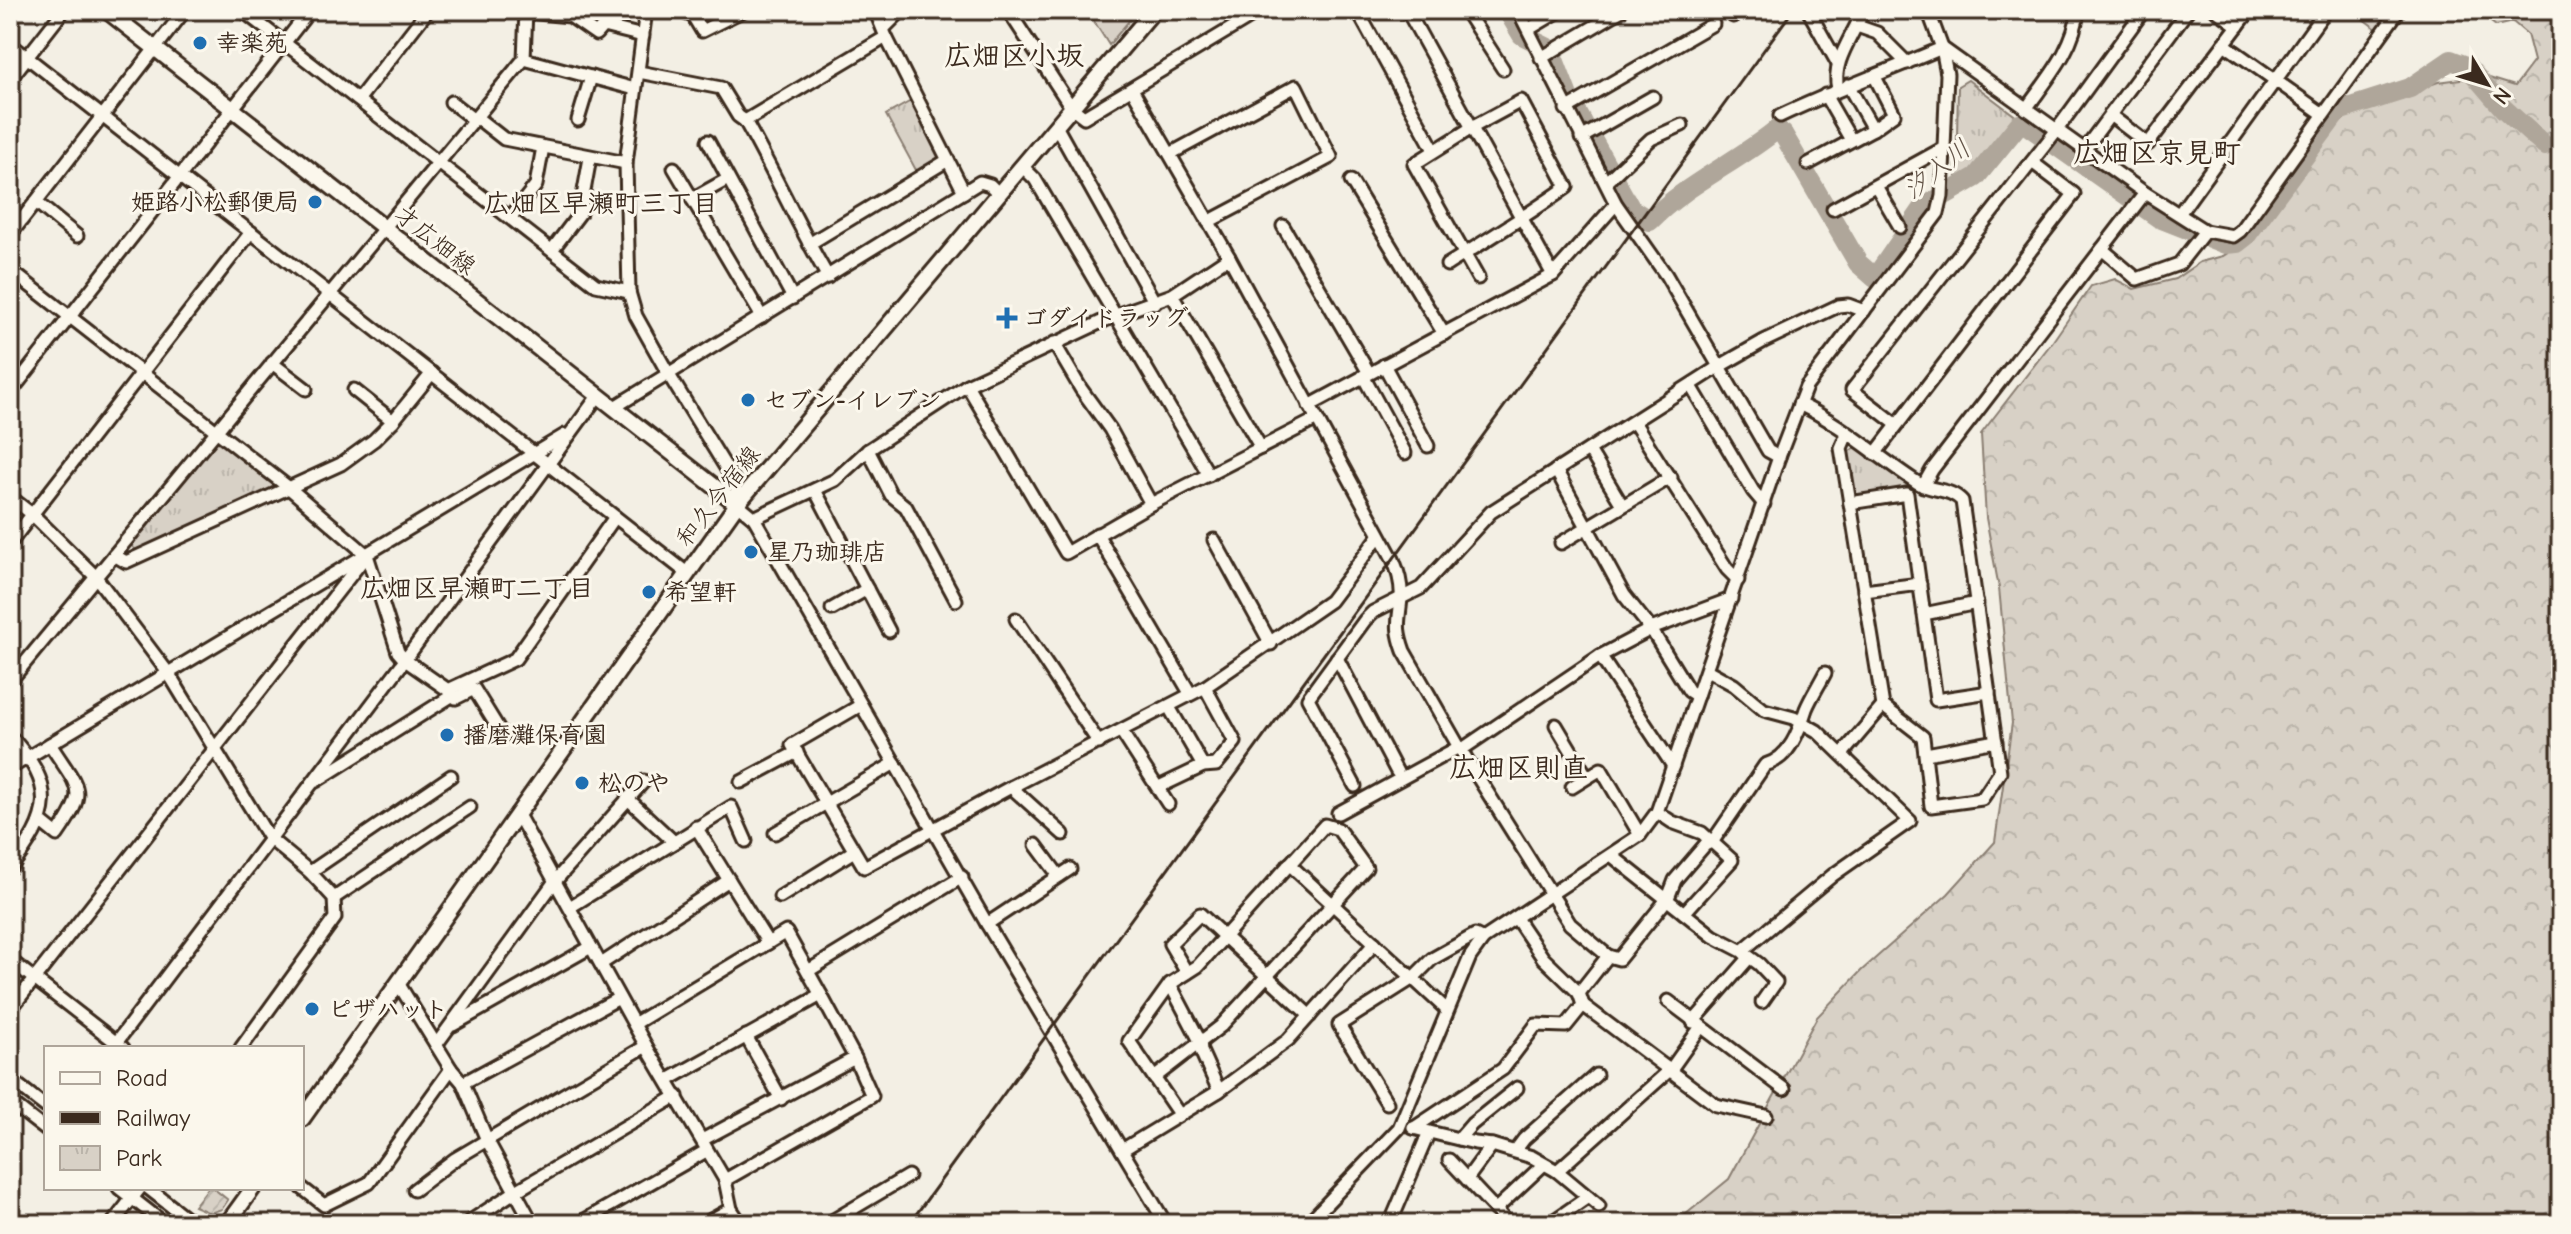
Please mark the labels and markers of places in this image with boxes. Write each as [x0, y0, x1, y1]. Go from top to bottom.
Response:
place label: 幸楽苑 [216, 29, 288, 57]
marker: 幸楽苑 [191, 34, 209, 52]
place label: 姫路小松郵便局 [131, 188, 299, 216]
marker: 姫路小松郵便局 [306, 193, 324, 211]
place label: ゴダイドラッグ [1023, 304, 1189, 332]
marker: ゴダイドラッグ [998, 309, 1016, 327]
place label: セブン-イレブン [764, 386, 942, 414]
marker: セブン-イレブン [739, 391, 757, 409]
place label: 星乃珈琲店 [767, 538, 887, 566]
marker: 星乃珈琲店 [742, 543, 760, 561]
place label: 希望軒 [665, 578, 737, 606]
marker: 希望軒 [640, 583, 658, 601]
place label: 播磨灘保育園 [463, 721, 607, 749]
marker: 播磨灘保育園 [438, 726, 456, 744]
place label: 松のや [598, 769, 670, 797]
marker: 松のや [573, 774, 591, 792]
place label: ピザハット [328, 995, 448, 1023]
marker: ピザハット [303, 1000, 321, 1018]

